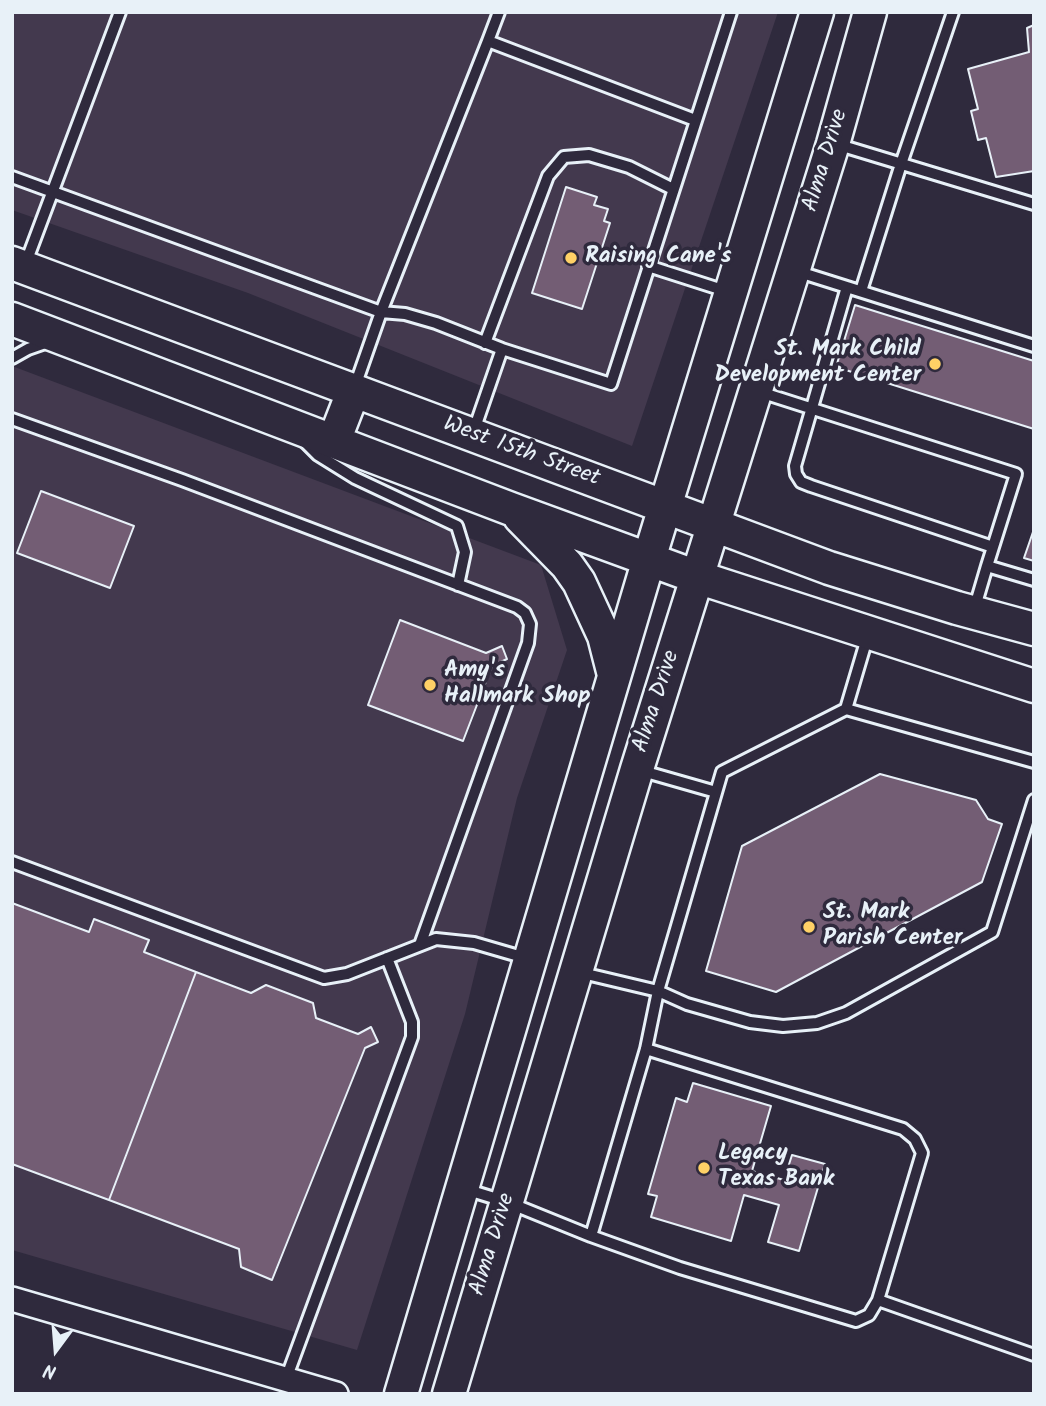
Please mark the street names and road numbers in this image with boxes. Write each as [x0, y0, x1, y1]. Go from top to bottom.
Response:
street label: Alma Drive [798, 106, 856, 216]
street label: West 15th Street [439, 412, 603, 494]
street label: Alma Drive [629, 647, 687, 757]
street label: Alma Drive [465, 1190, 523, 1300]

